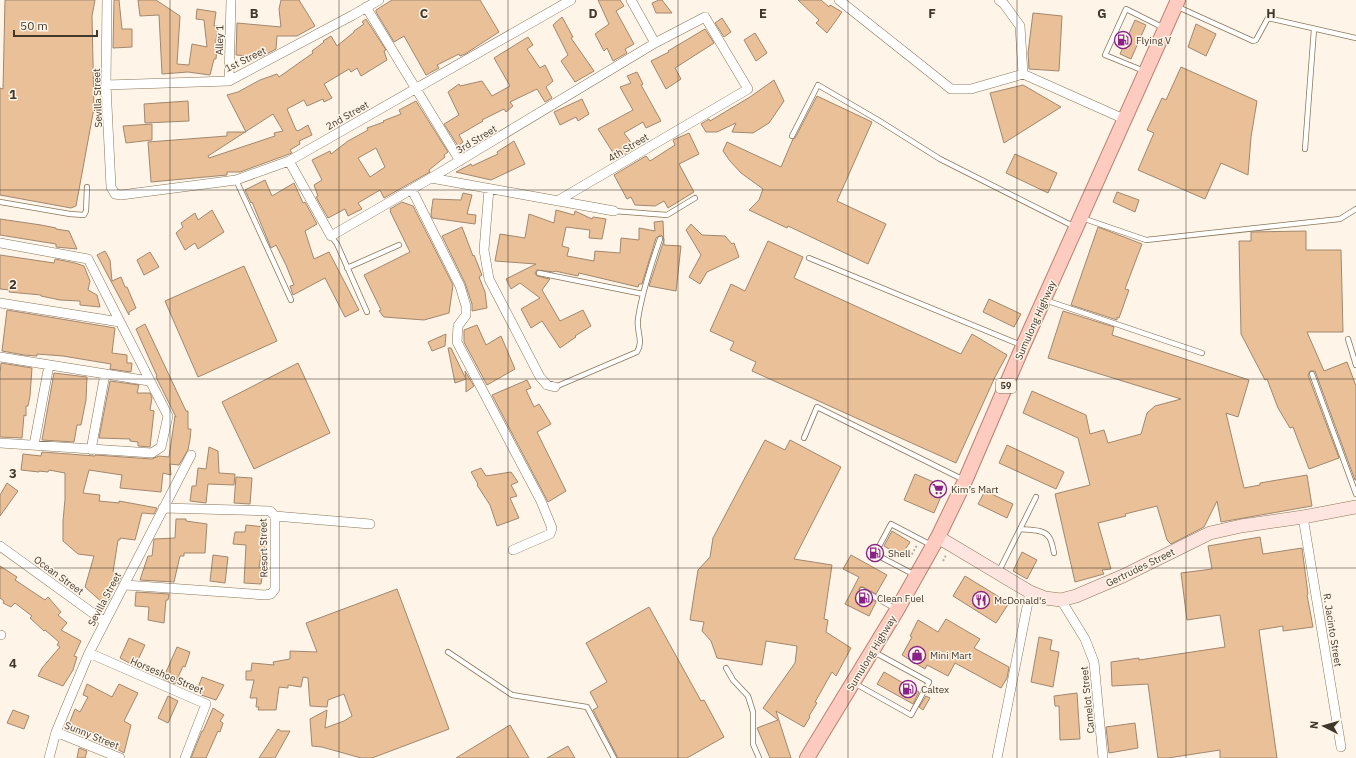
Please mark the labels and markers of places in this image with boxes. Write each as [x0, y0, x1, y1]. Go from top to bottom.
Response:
fuel station icon: Flying V [1113, 30, 1133, 50]
place label: Flying V [1136, 34, 1171, 47]
supermarket icon: Kim’s Mart [928, 479, 948, 499]
place label: Kim’s Mart [951, 483, 999, 496]
fuel station icon: Shell [865, 543, 885, 563]
place label: Shell [888, 547, 911, 560]
fuel station icon: Clean Fuel [854, 588, 874, 608]
restaurant icon: McDonald's [971, 590, 991, 610]
place label: Clean Fuel [877, 592, 924, 605]
place label: McDonald's [994, 594, 1046, 607]
shop icon: Mini Mart [907, 645, 927, 665]
place label: Mini Mart [930, 649, 972, 662]
fuel station icon: Caltex [898, 679, 918, 699]
place label: Caltex [921, 683, 949, 696]

